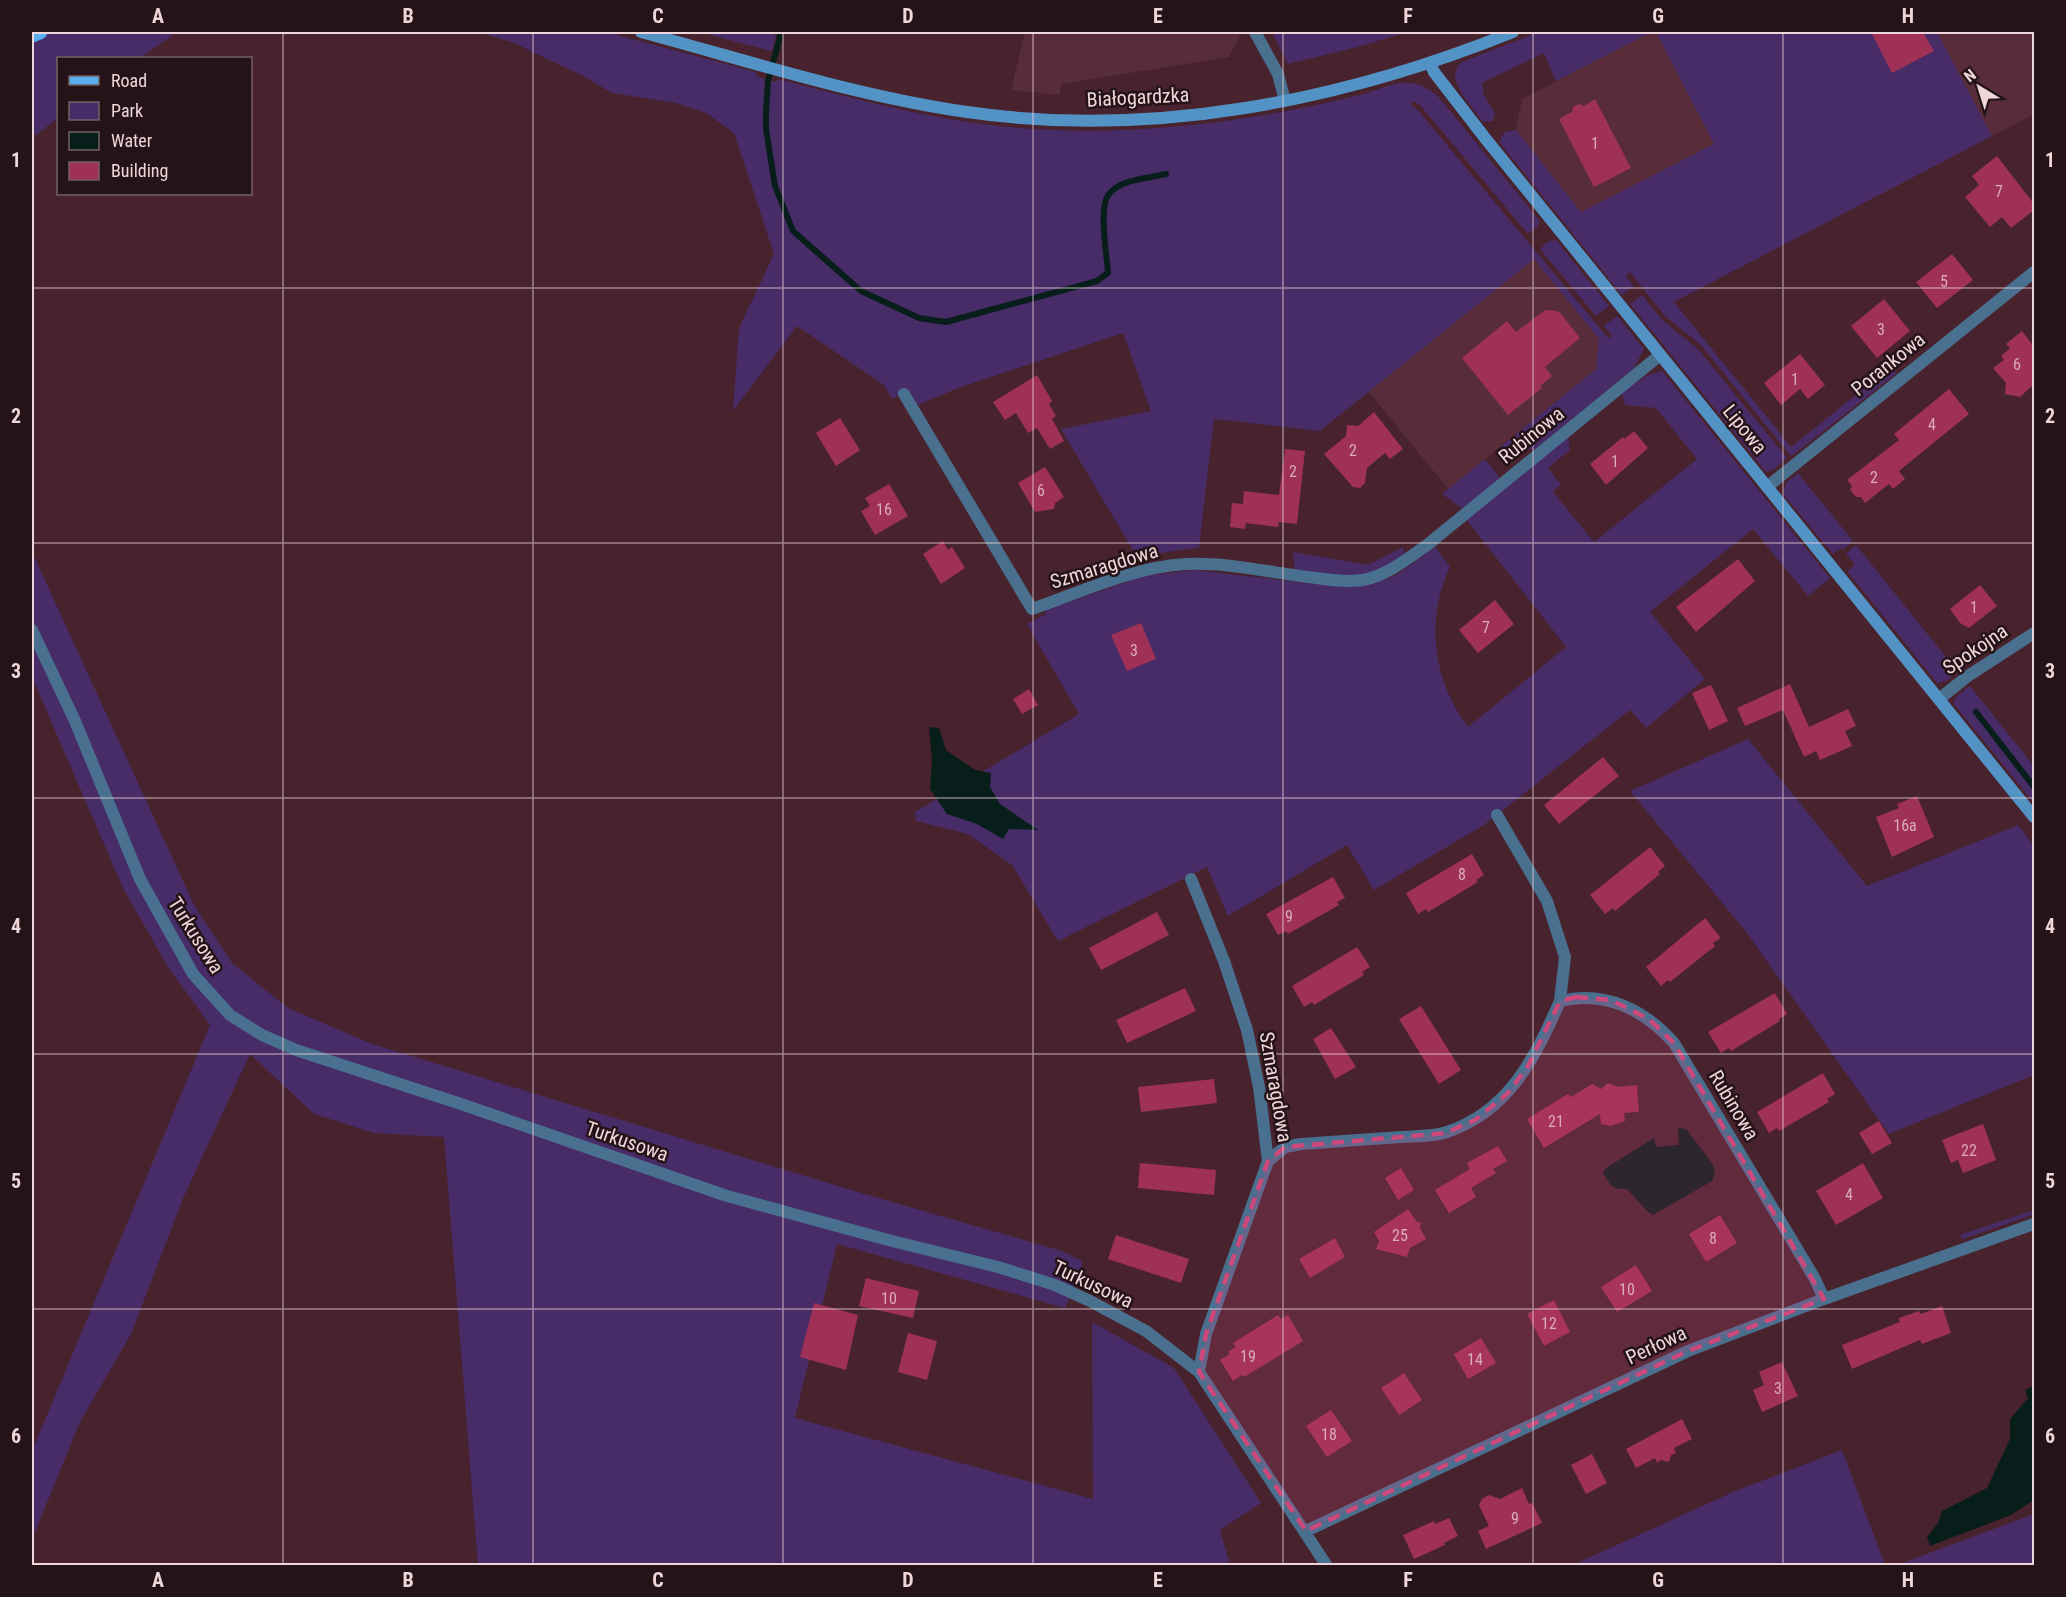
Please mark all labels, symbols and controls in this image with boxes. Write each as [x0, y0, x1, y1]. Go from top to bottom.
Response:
text: A [152, 4, 164, 28]
text: B [402, 4, 414, 28]
text: C [652, 4, 664, 28]
text: D [902, 4, 914, 28]
text: E [1153, 4, 1163, 28]
text: F [1403, 4, 1413, 28]
text: G [1652, 4, 1664, 28]
text: H [1902, 4, 1914, 28]
legend [57, 57, 252, 195]
north arrow [1949, 57, 2009, 117]
text: N [1960, 65, 1980, 86]
text: Road [111, 70, 147, 91]
street label: Białogardzka [1086, 82, 1190, 112]
text: Park [111, 100, 143, 121]
text: Water [111, 130, 153, 151]
house number: 1 [1591, 134, 1599, 153]
text: 1 [11, 148, 21, 172]
text: 1 [2045, 148, 2055, 172]
text: Building [111, 160, 168, 181]
house number: 7 [1995, 182, 2003, 201]
house number: 5 [1940, 272, 1948, 291]
house number: 3 [1877, 320, 1885, 339]
street label: Porankowa [1846, 327, 1930, 401]
house number: 6 [2013, 355, 2021, 374]
house number: 1 [1791, 370, 1799, 389]
street label: Lipowa [1718, 399, 1772, 459]
street label: Rubinowa [1494, 401, 1568, 469]
text: 2 [11, 404, 21, 428]
text: 2 [2045, 404, 2055, 428]
house number: 4 [1928, 415, 1936, 434]
house number: 2 [1349, 441, 1357, 460]
house number: 1 [1611, 452, 1619, 471]
house number: 2 [1289, 462, 1297, 481]
house number: 2 [1870, 468, 1878, 487]
house number: 6 [1037, 481, 1045, 500]
house number: 16 [876, 500, 892, 519]
street label: Szmaragdowa [1047, 538, 1161, 594]
house number: 1 [1970, 598, 1978, 617]
house number: 7 [1482, 618, 1490, 637]
street label: Spokojna [1938, 619, 2012, 679]
house number: 3 [1130, 641, 1138, 660]
text: 3 [11, 659, 21, 683]
text: 3 [2045, 659, 2055, 683]
house number: 16a [1893, 816, 1917, 835]
house number: 8 [1458, 865, 1466, 884]
street label: Turkusowa [163, 892, 229, 978]
house number: 9 [1285, 907, 1293, 926]
text: 4 [11, 914, 21, 938]
text: 4 [2045, 914, 2055, 938]
street label: Szmaragdowa [1255, 1030, 1297, 1144]
street label: Rubinowa [1704, 1066, 1764, 1144]
house number: 21 [1548, 1112, 1564, 1131]
street label: Turkusowa [583, 1116, 671, 1166]
house number: 22 [1961, 1141, 1977, 1160]
text: 5 [11, 1169, 21, 1193]
text: 5 [2045, 1169, 2055, 1193]
house number: 4 [1845, 1185, 1853, 1204]
house number: 25 [1392, 1226, 1408, 1245]
house number: 8 [1709, 1229, 1717, 1248]
street label: Turkusowa [1049, 1255, 1137, 1313]
house number: 10 [1619, 1280, 1635, 1299]
house number: 10 [881, 1289, 897, 1308]
house number: 12 [1541, 1314, 1557, 1333]
street label: Perłowa [1622, 1321, 1690, 1369]
house number: 19 [1240, 1347, 1256, 1366]
house number: 14 [1467, 1350, 1483, 1369]
house number: 3 [1774, 1379, 1782, 1398]
text: 6 [11, 1424, 21, 1448]
text: 6 [2045, 1424, 2055, 1448]
house number: 18 [1321, 1425, 1337, 1444]
house number: 9 [1511, 1509, 1519, 1528]
text: A [152, 1568, 164, 1592]
text: B [402, 1568, 414, 1592]
text: C [652, 1568, 664, 1592]
text: D [902, 1568, 914, 1592]
text: E [1153, 1568, 1163, 1592]
text: F [1403, 1568, 1413, 1592]
text: G [1652, 1568, 1664, 1592]
text: H [1902, 1568, 1914, 1592]

